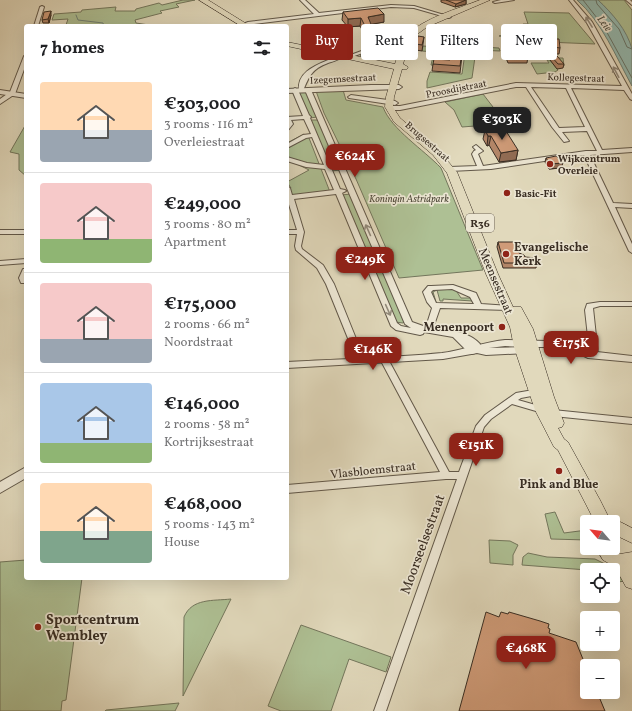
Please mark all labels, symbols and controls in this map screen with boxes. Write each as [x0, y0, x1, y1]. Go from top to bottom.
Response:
water label: Leie [593, 13, 615, 35]
one-way arrow [585, 16, 593, 28]
chip: Buy [301, 24, 353, 60]
chip: Rent [361, 24, 418, 60]
chip: Filters [426, 24, 493, 60]
chip: New [501, 24, 557, 60]
text: 7 homes [40, 37, 105, 60]
icon: filters [251, 37, 273, 59]
one-way arrow [612, 66, 620, 78]
street label: Izegemsestraat [310, 70, 377, 88]
street label: Kollegestraat [547, 70, 605, 86]
street label: Proosdijstraat [425, 76, 488, 102]
text: €303,000 [164, 93, 241, 116]
icon: home [72, 98, 120, 146]
pin: €303K [474, 107, 530, 141]
text: €303K [482, 111, 522, 129]
text: 3 rooms · 116 m² [164, 116, 253, 134]
street label: Brugsestraat [402, 118, 453, 166]
text: Overleiestraat [164, 134, 245, 152]
pin: €624K [327, 144, 383, 178]
text: €624K [335, 148, 375, 166]
place label: Wijkcentrum Overleie [558, 152, 621, 178]
marker: Wijkcentrum Overleie [545, 159, 555, 169]
place label: Basic-Fit [515, 187, 557, 201]
marker: Basic-Fit [502, 188, 512, 198]
park label: Koningin Astridpark [369, 192, 449, 206]
text: €249,000 [164, 193, 241, 216]
icon: home [72, 199, 120, 247]
road number: R36 [466, 214, 494, 232]
text: 3 rooms · 80 m² [164, 216, 251, 234]
one-way arrow [364, 225, 371, 237]
text: Apartment [164, 234, 227, 252]
place label: Evangelische Kerk [514, 240, 588, 270]
street label: Meensestraat [474, 246, 516, 317]
pin: €249K [337, 247, 393, 281]
marker: Evangelische Kerk [501, 249, 511, 259]
text: €249K [345, 251, 385, 269]
text: €175,000 [164, 293, 236, 316]
icon: home [72, 299, 120, 347]
one-way arrow [384, 303, 392, 315]
text: 2 rooms · 66 m² [164, 316, 250, 334]
place label: Menenpoort [423, 320, 494, 336]
marker: Menenpoort [497, 322, 507, 332]
pin: €175K [543, 331, 599, 365]
text: Noordstraat [164, 334, 233, 352]
text: €175K [553, 335, 589, 353]
pin: €146K [345, 337, 401, 371]
text: €146K [353, 341, 393, 359]
text: €146,000 [164, 393, 240, 416]
icon: home [72, 399, 120, 447]
text: 2 rooms · 58 m² [164, 416, 249, 434]
pin: €151K [448, 433, 504, 467]
text: Kortrijksestraat [164, 434, 254, 452]
text: €151K [458, 437, 494, 455]
street label: Vlasbloemstraat [330, 459, 417, 483]
marker: Pink and Blue [554, 466, 564, 476]
place label: Pink and Blue [519, 477, 599, 493]
street label: Moorseelsestraat [397, 492, 450, 597]
text: €468,000 [164, 493, 242, 516]
icon: home [72, 499, 120, 547]
north arrow [580, 515, 620, 555]
map controls [580, 515, 620, 699]
text: 5 rooms · 143 m² [164, 516, 255, 534]
text: House [164, 534, 200, 552]
button: locate [580, 563, 620, 603]
place label: Sportcentrum Wembley [46, 611, 140, 646]
button: + [580, 611, 620, 651]
marker: Sportcentrum Wembley [33, 622, 43, 632]
pin: €468K [498, 636, 554, 670]
text: €468K [505, 640, 547, 658]
button: − [580, 659, 620, 699]

